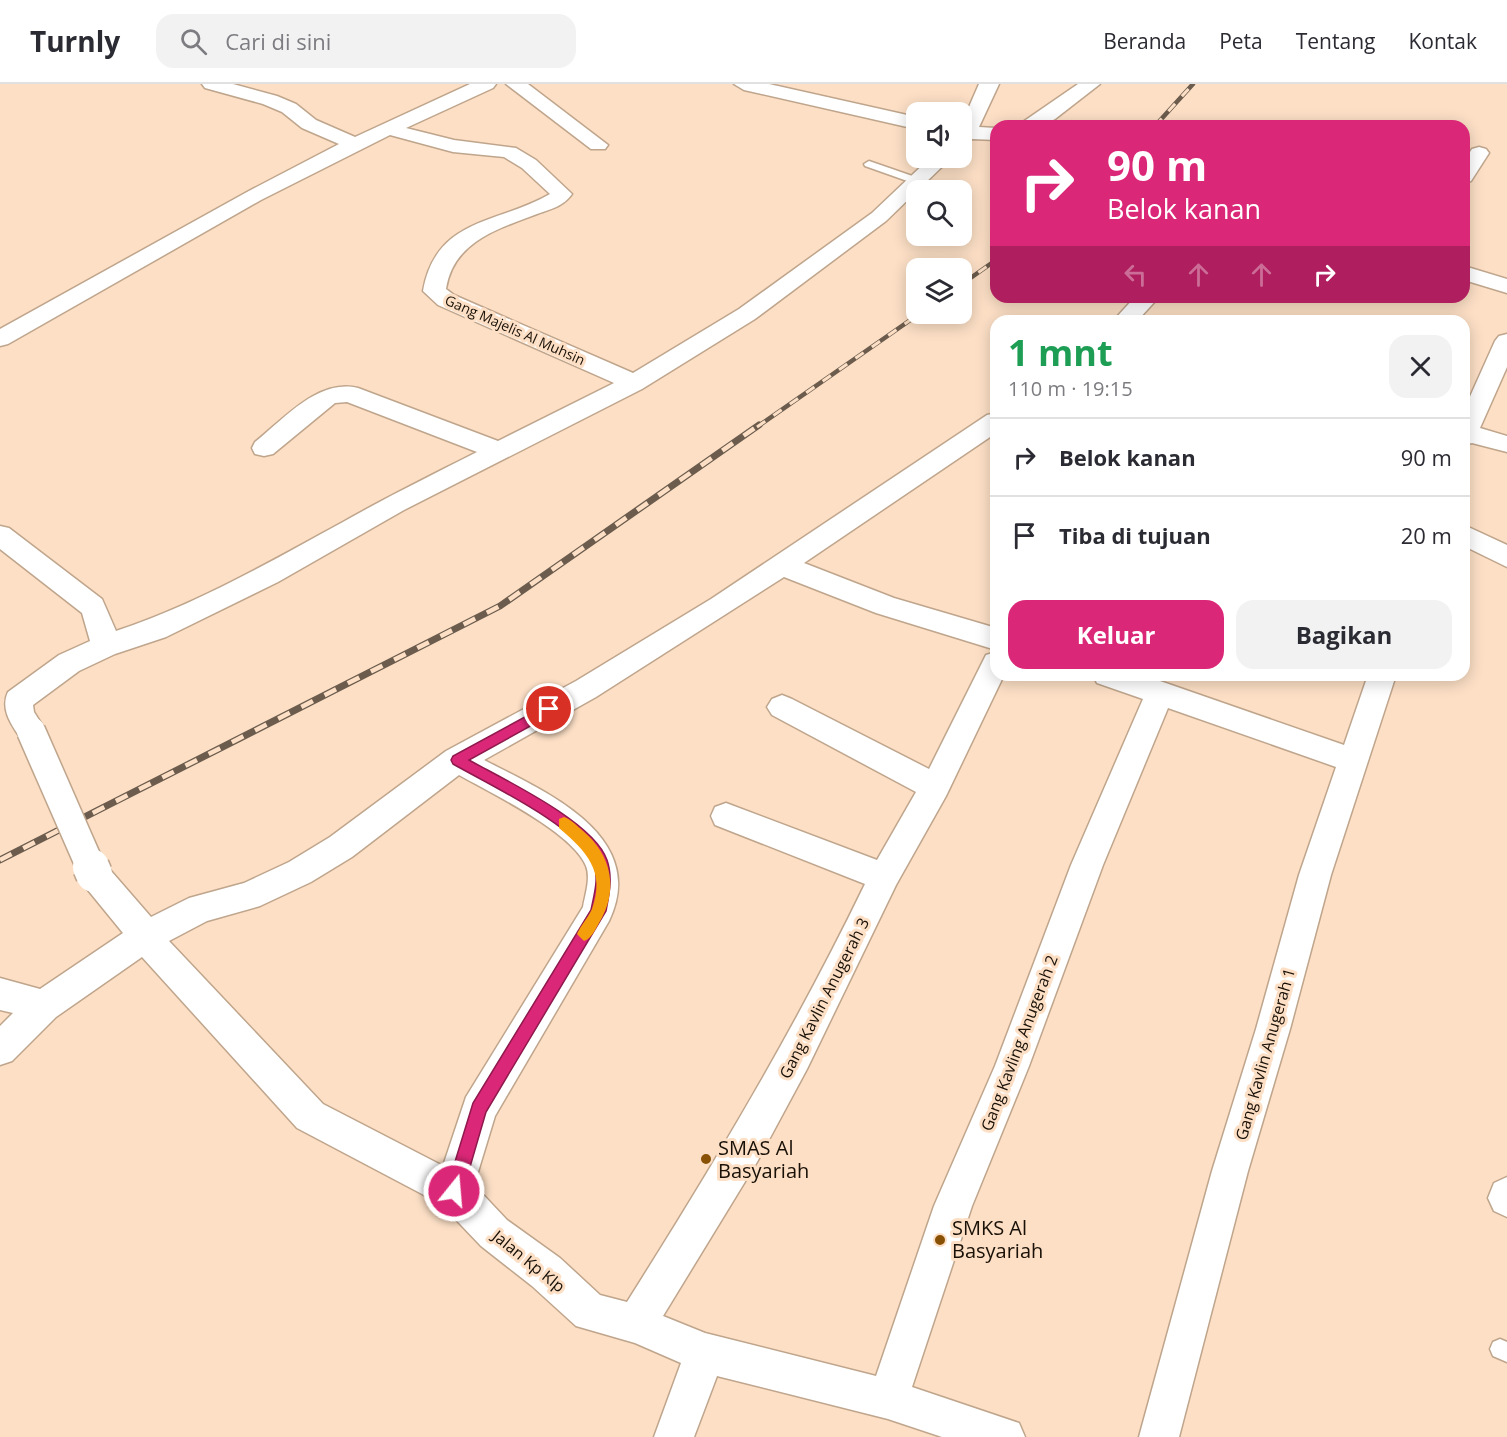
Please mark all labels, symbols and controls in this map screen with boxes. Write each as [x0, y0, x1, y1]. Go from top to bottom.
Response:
search box [156, 14, 576, 68]
text: Turnly [30, 22, 120, 60]
icon: search [177, 25, 210, 58]
text: Cari di sini [225, 26, 331, 56]
text: Beranda [1103, 27, 1186, 55]
text: Peta [1219, 27, 1263, 55]
text: Tentang [1296, 27, 1375, 55]
text: Kontak [1408, 27, 1477, 55]
map controls [906, 102, 972, 324]
button: sound [906, 102, 972, 168]
text: 90 m [1107, 136, 1207, 193]
icon: right [1008, 144, 1086, 222]
button: search [906, 180, 972, 246]
text: Belok kanan [1107, 190, 1261, 227]
button: layers [906, 258, 972, 324]
icon: left [1119, 258, 1152, 291]
icon: ahead [1182, 258, 1215, 291]
icon: ahead [1245, 258, 1278, 291]
icon: right [1308, 258, 1341, 291]
street label: Gang Majelis Al Muhsin [442, 290, 588, 369]
text: 1 mnt [1008, 328, 1113, 377]
button: close [1389, 335, 1452, 398]
text: 110 m · 19:15 [1008, 375, 1133, 402]
icon: right [1008, 441, 1041, 474]
text: Belok kanan [1059, 442, 1196, 472]
text: 90 m [1401, 442, 1452, 472]
icon: arrive [1008, 519, 1041, 552]
text: Tiba di tujuan [1059, 520, 1211, 550]
text: 20 m [1401, 520, 1452, 550]
button: Keluar [1008, 600, 1224, 669]
button: Bagikan [1236, 600, 1452, 669]
pin [523, 683, 574, 734]
icon: arrive [532, 692, 565, 725]
street label: Gang Kavlin Anugerah 3 [774, 914, 874, 1082]
street label: Gang Kavling Anugerah 2 [975, 952, 1063, 1134]
street label: Gang Kavlin Anugerah 1 [1230, 965, 1300, 1143]
place label: SMAS Al Basyariah [718, 1134, 809, 1184]
marker: SMAS Al Basyariah [699, 1152, 713, 1166]
position arrow [422, 1159, 486, 1223]
place label: SMKS Al Basyariah [952, 1214, 1043, 1264]
street label: Jalan Kp Klp [487, 1224, 570, 1297]
marker: SMKS Al Basyariah [933, 1233, 947, 1247]

